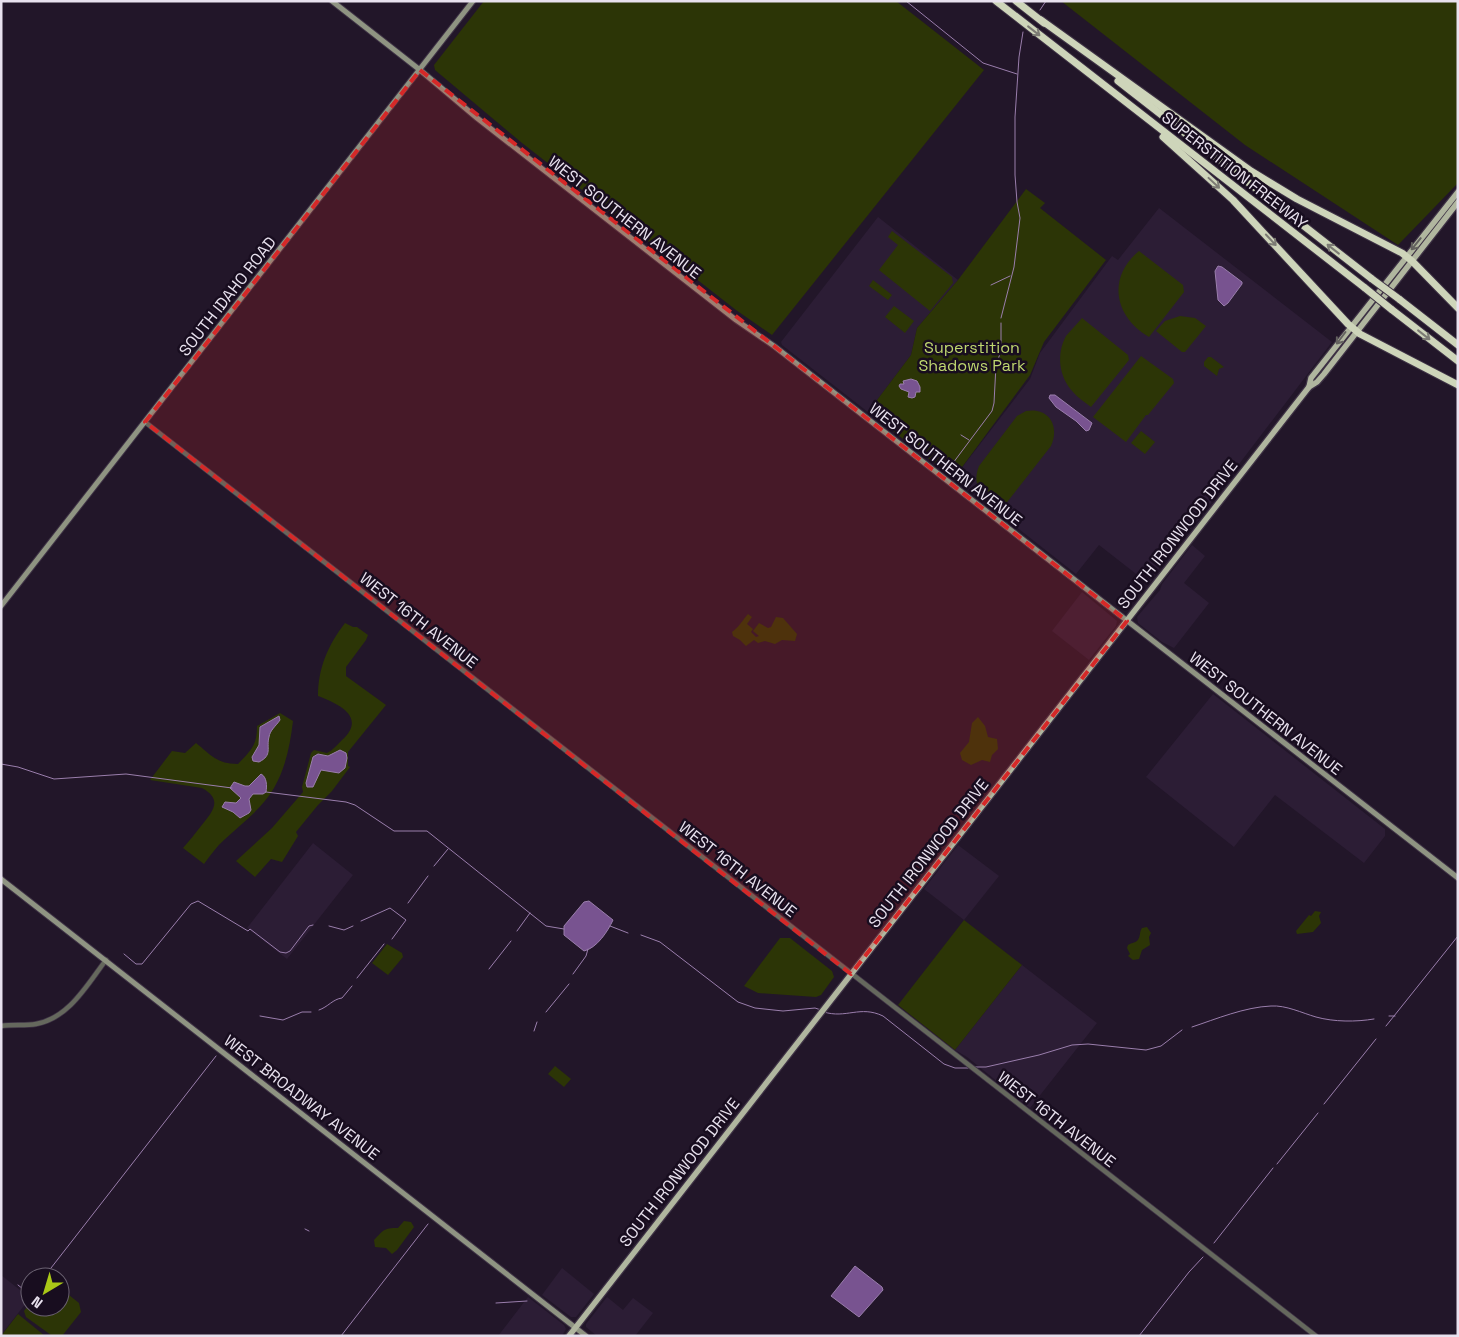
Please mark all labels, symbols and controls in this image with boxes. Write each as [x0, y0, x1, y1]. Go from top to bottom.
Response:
one-way arrow [1027, 26, 1041, 36]
street label: SUPERSTITION FREEWAY [1157, 107, 1312, 234]
street label: WEST SOUTHERN AVENUE [544, 151, 705, 284]
one-way arrow [1207, 177, 1220, 188]
street label: SOUTH IDAHO ROAD [174, 232, 281, 360]
one-way arrow [1265, 234, 1277, 246]
one-way arrow [1410, 237, 1421, 250]
one-way arrow [1327, 243, 1340, 254]
one-way arrow [1417, 329, 1430, 340]
one-way arrow [1336, 331, 1347, 344]
park label: Superstition Shadows Park [918, 337, 1026, 376]
street label: WEST SOUTHERN AVENUE [865, 398, 1026, 531]
street label: SOUTH IRONWOOD DRIVE [1113, 455, 1242, 613]
street label: WEST 16TH AVENUE [355, 568, 482, 673]
street label: WEST SOUTHERN AVENUE [1185, 647, 1346, 780]
street label: SOUTH IRONWOOD DRIVE [864, 774, 993, 932]
street label: WEST 16TH AVENUE [674, 817, 801, 922]
street label: WEST BROADWAY AVENUE [220, 1030, 384, 1165]
street label: WEST 16TH AVENUE [993, 1067, 1120, 1172]
street label: SOUTH IRONWOOD DRIVE [615, 1093, 744, 1251]
north arrow [20, 1267, 70, 1317]
text: N [28, 1292, 46, 1312]

